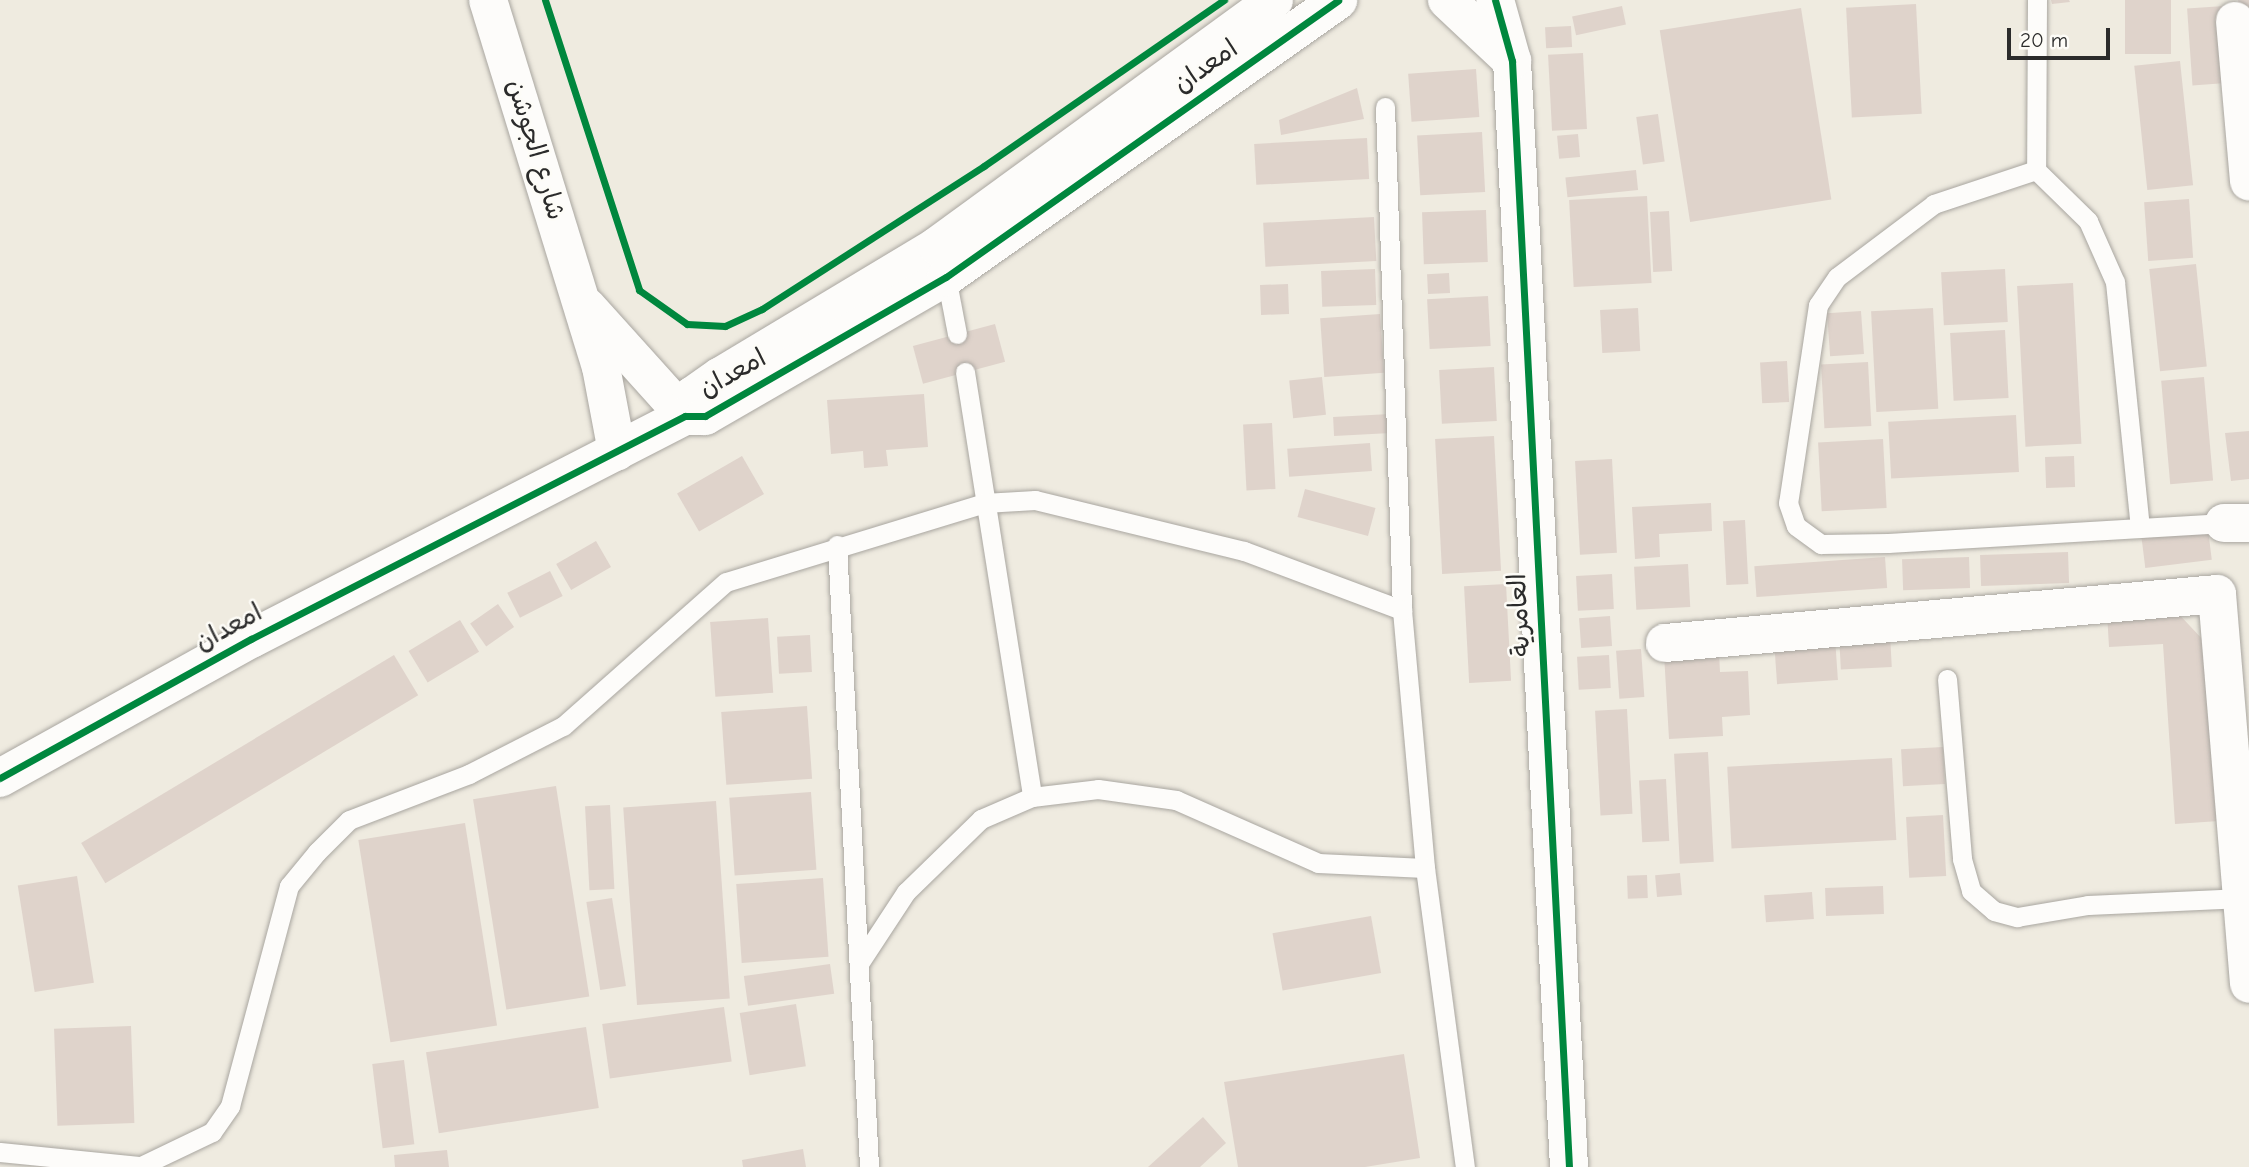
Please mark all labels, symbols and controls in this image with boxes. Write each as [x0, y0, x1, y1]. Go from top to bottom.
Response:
scale bar [2011, 14, 2114, 58]
text: 20 m [2020, 28, 2068, 52]
street label: امعدان [1168, 34, 1244, 100]
street label: شارع الجوشن [499, 76, 571, 224]
street label: امعدان [694, 343, 772, 405]
street label: العامرية [1502, 572, 1538, 658]
street label: امعدان [190, 597, 268, 659]

